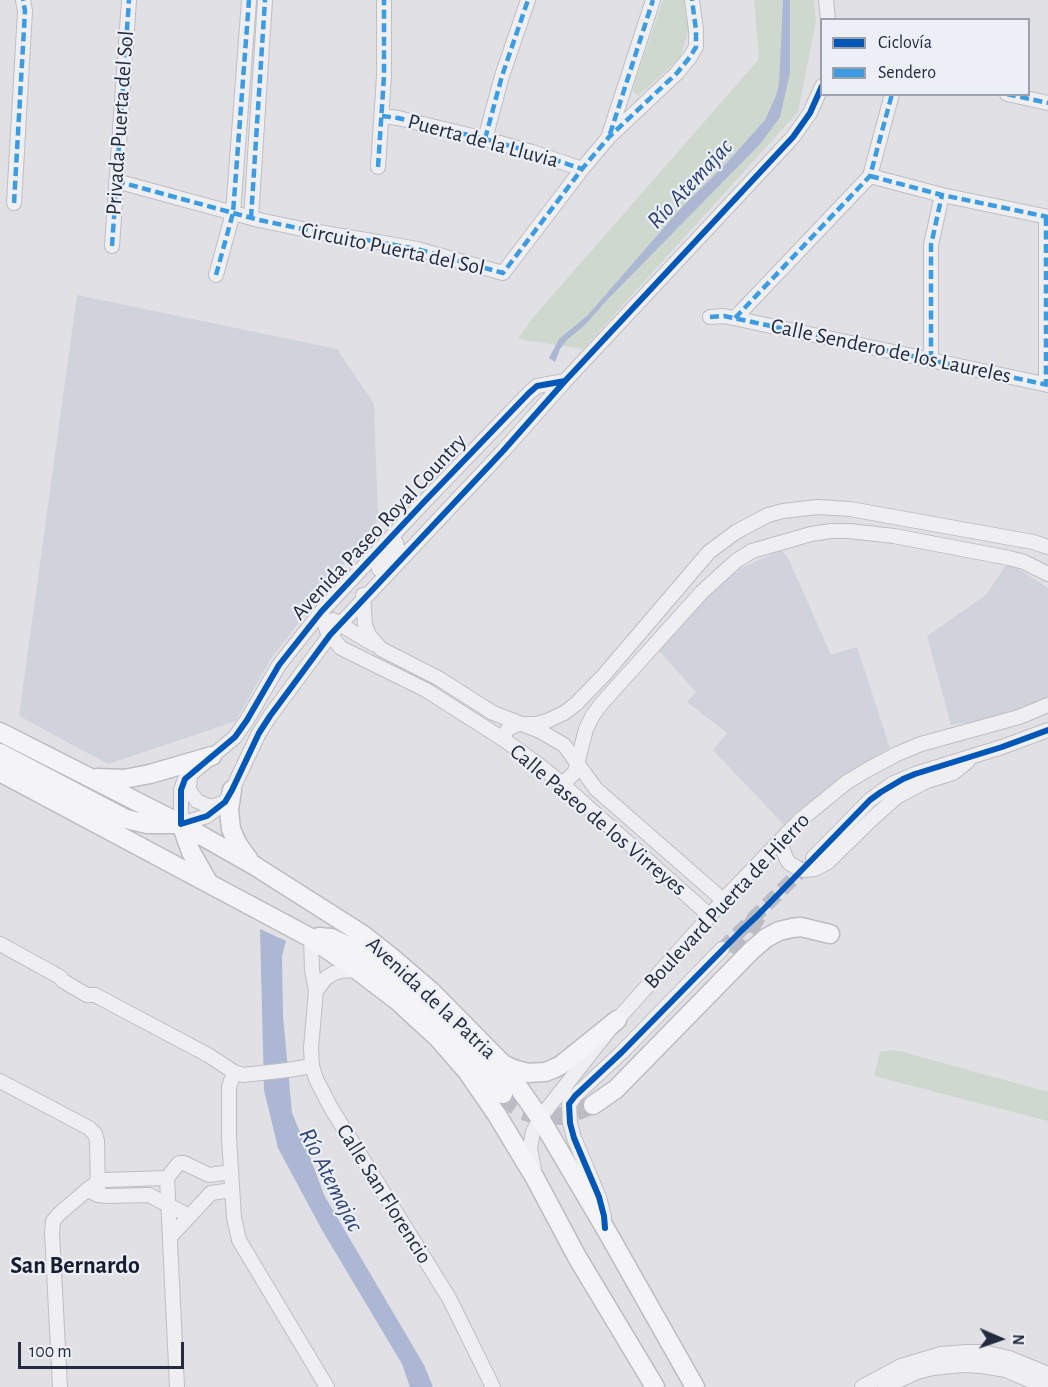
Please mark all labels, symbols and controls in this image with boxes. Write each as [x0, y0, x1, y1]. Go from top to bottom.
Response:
legend [820, 18, 1030, 96]
street label: Privada Puerta del Sol [100, 30, 140, 216]
text: Ciclovía [878, 34, 932, 52]
text: Sendero [878, 64, 936, 82]
street label: Puerta de la Lluvia [405, 108, 561, 174]
water label: Río Atemajac [641, 133, 739, 235]
street label: Circuito Puerta del Sol [299, 217, 487, 281]
street label: Calle Sendero de los Laureles [768, 313, 1014, 389]
street label: Avenida Paseo Royal Country [286, 428, 472, 626]
street label: Calle Paseo de los Virreyes [504, 738, 692, 902]
street label: Boulevard Puerta de Hierro [638, 807, 816, 995]
street label: Avenida de la Patria [360, 931, 502, 1065]
street label: Calle San Florencio [330, 1119, 438, 1269]
water label: Río Atemajac [293, 1123, 369, 1237]
district label: San Bernardo [10, 1252, 140, 1280]
north arrow [970, 1309, 1030, 1369]
scale bar [21, 1330, 188, 1368]
text: N [1010, 1334, 1026, 1345]
text: 100 m [29, 1343, 72, 1361]

